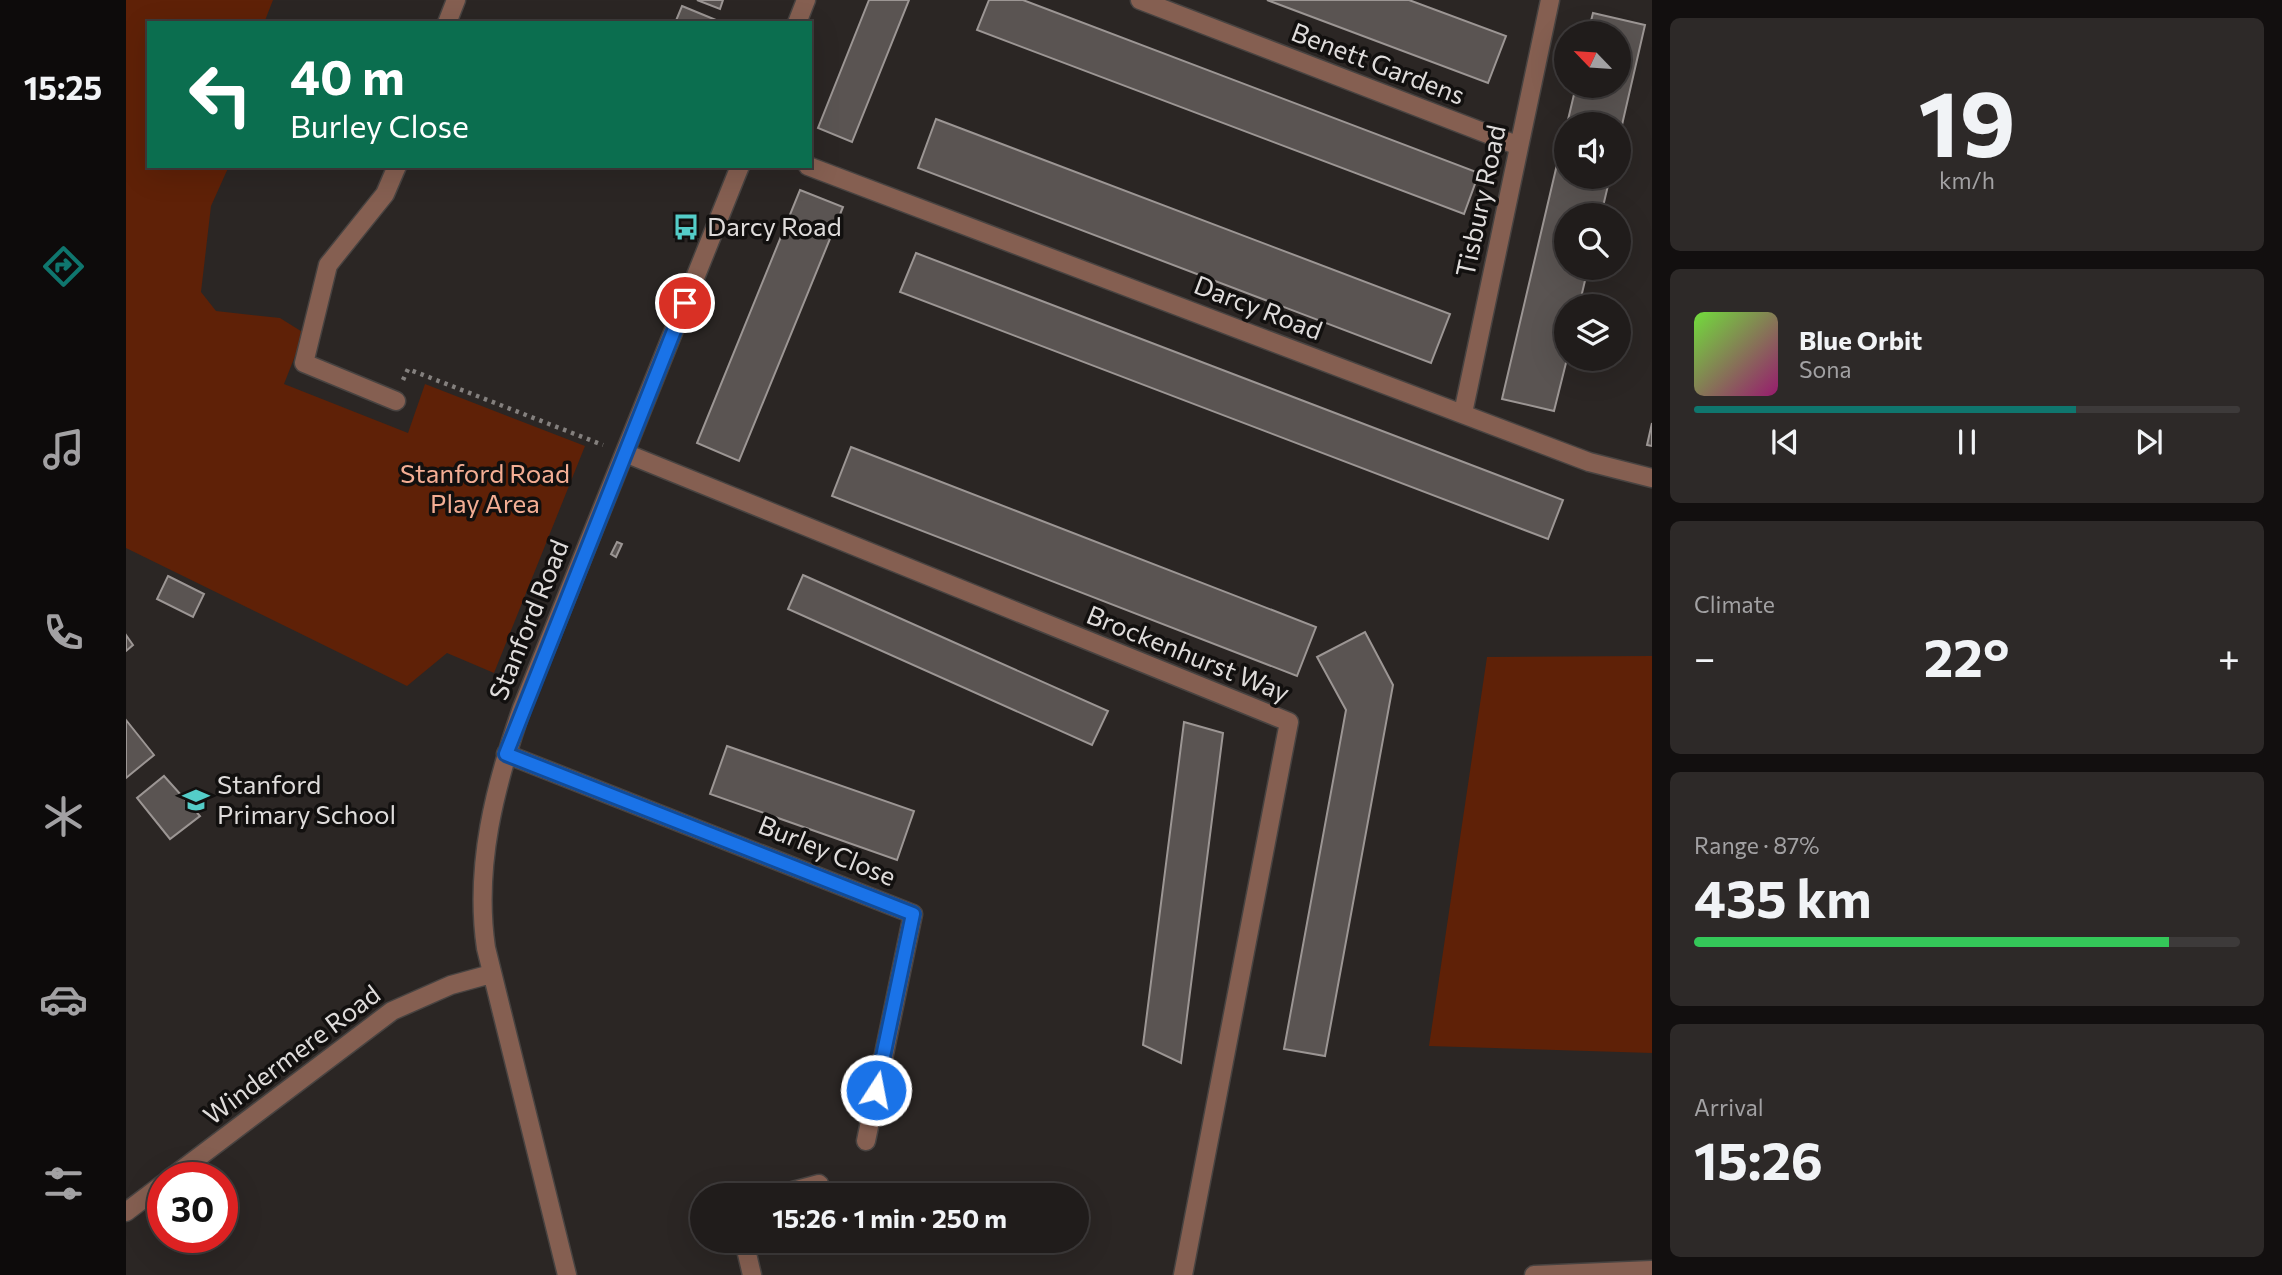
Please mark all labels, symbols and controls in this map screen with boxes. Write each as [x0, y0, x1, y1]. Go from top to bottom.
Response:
street label: Benett Gardens [1287, 15, 1470, 110]
north arrow [1554, 21, 1631, 98]
map controls [1554, 21, 1631, 371]
text: 40 m [290, 45, 405, 105]
icon: left [175, 49, 266, 140]
text: 19 [1918, 64, 2016, 176]
text: 15:25 [24, 67, 102, 107]
text: Burley Close [290, 105, 469, 145]
button: sound [1554, 112, 1631, 189]
street label: Tisbury Road [1448, 122, 1511, 280]
text: km/h [1939, 166, 1995, 194]
button: search [1554, 203, 1631, 280]
place label: Darcy Road [707, 210, 842, 241]
bus stop icon: Darcy Road [671, 212, 701, 242]
icon: directions [39, 242, 88, 291]
street label: Darcy Road [1190, 268, 1327, 345]
pin [655, 273, 715, 333]
icon: arrive [666, 284, 704, 322]
button: layers [1554, 294, 1631, 371]
text: Blue Orbit [1799, 324, 1922, 355]
text: Sona [1799, 355, 1851, 383]
icon: previous [1766, 423, 1804, 461]
icon: pause [1948, 423, 1986, 461]
icon: next [2130, 423, 2168, 461]
icon: music [39, 425, 88, 474]
park label: Stanford Road Play Area [400, 457, 570, 518]
street label: Stanford Road [481, 535, 574, 704]
text: Climate [1694, 590, 1775, 618]
street label: Brockenhurst Way [1083, 598, 1294, 707]
icon: phone [39, 608, 88, 657]
text: 22° [1924, 624, 2009, 688]
text: − [1694, 633, 1716, 680]
text: + [2218, 633, 2240, 680]
place label: Stanford Primary School [217, 768, 396, 829]
school or university icon: Stanford Primary School [181, 785, 211, 815]
icon: climate [39, 792, 88, 841]
street label: Burley Close [754, 808, 901, 891]
text: Range · 87% [1694, 831, 1819, 859]
text: 435 km [1694, 865, 1872, 929]
icon: car [39, 975, 88, 1024]
street label: Windermere Road [197, 977, 385, 1130]
position arrow [839, 1053, 913, 1127]
text: Arrival [1694, 1093, 1764, 1121]
text: 15:26 [1694, 1127, 1823, 1191]
icon: filters [39, 1159, 88, 1208]
speed limit sign: 30 [147, 1162, 238, 1253]
text: 15:26 · 1 min · 250 m [772, 1202, 1007, 1233]

